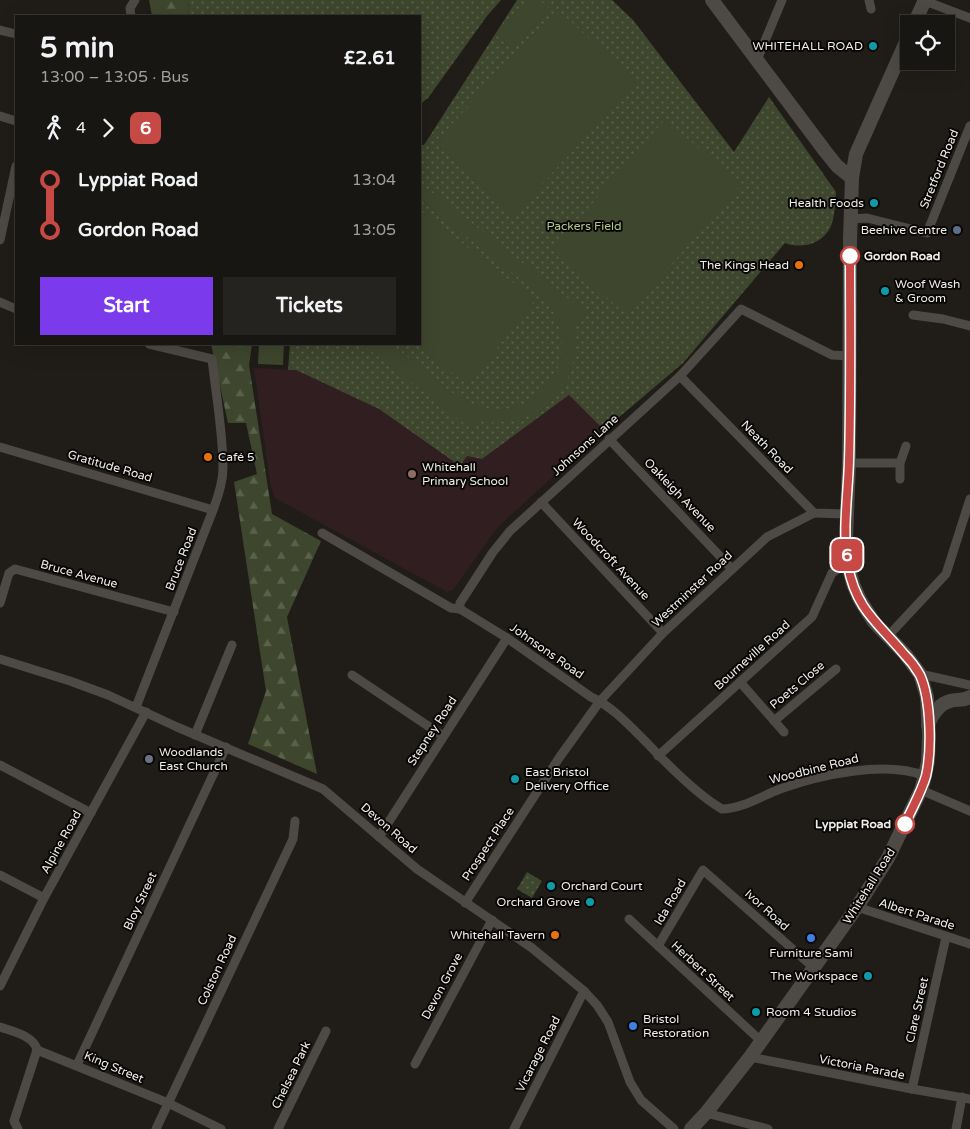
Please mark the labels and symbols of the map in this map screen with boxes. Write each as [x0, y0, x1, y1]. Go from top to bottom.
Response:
place label: WHITEHALL ROAD [752, 39, 863, 53]
marker: WHITEHALL ROAD [867, 40, 879, 52]
street label: Stretford Road [917, 127, 961, 211]
place label: Health Foods [789, 196, 864, 210]
marker: Health Foods [868, 197, 880, 209]
park label: Packers Field [546, 219, 622, 233]
place label: Beehive Centre [861, 223, 947, 237]
marker: Beehive Centre [951, 224, 963, 236]
marker: Gordon Road [840, 246, 860, 266]
place label: Gordon Road [864, 249, 940, 263]
place label: The Kings Head [700, 258, 789, 272]
marker: The Kings Head [793, 259, 805, 271]
place label: Woof Wash & Groom [895, 277, 960, 305]
marker: Woof Wash & Groom [879, 285, 891, 297]
street label: Johnsons Lane [549, 411, 621, 478]
street label: Neath Road [738, 418, 796, 476]
street label: Gratitude Road [66, 447, 154, 485]
place label: Café 5 [218, 450, 255, 464]
marker: Café 5 [202, 451, 214, 463]
street label: Oakleigh Avenue [641, 455, 719, 535]
place label: Whitehall Primary School [422, 460, 508, 488]
marker: Whitehall Primary School [406, 468, 418, 480]
street label: Woodcroft Avenue [569, 515, 653, 603]
street label: Bruce Road [163, 525, 199, 593]
line badge: 6 [831, 539, 863, 571]
street label: Westminster Road [649, 548, 735, 630]
street label: Bruce Avenue [39, 557, 119, 591]
street label: Bourneville Road [711, 617, 793, 693]
street label: Johnsons Road [507, 620, 587, 682]
street label: Poets Close [767, 658, 827, 712]
street label: Stepney Road [404, 694, 460, 768]
place label: Woodlands East Church [159, 745, 228, 773]
street label: Woodbine Road [768, 751, 860, 787]
marker: Woodlands East Church [143, 753, 155, 765]
place label: East Bristol Delivery Office [525, 765, 609, 793]
marker: East Bristol Delivery Office [509, 773, 521, 785]
street label: Devon Road [358, 800, 420, 856]
street label: Prospect Place [459, 804, 517, 883]
street label: Alpine Road [38, 808, 84, 876]
marker: Lyppiat Road [895, 814, 915, 834]
place label: Lyppiat Road [815, 817, 891, 832]
street label: Whitehall Road [840, 845, 898, 927]
street label: Bloy Street [120, 869, 160, 932]
street label: Ida Road [651, 876, 689, 928]
place label: Orchard Court [561, 879, 643, 893]
marker: Orchard Court [545, 880, 557, 892]
street label: Ivor Road [742, 886, 792, 934]
place label: Orchard Grove [497, 895, 580, 909]
street label: Albert Parade [877, 895, 957, 933]
marker: Orchard Grove [584, 896, 596, 908]
place label: Whitehall Tavern [450, 928, 545, 942]
marker: Whitehall Tavern [549, 929, 561, 941]
street label: Colston Road [194, 932, 240, 1008]
marker: Furniture Sami [805, 932, 817, 944]
street label: Herbert Street [669, 938, 738, 1004]
place label: Furniture Sami [769, 946, 853, 960]
street label: Devon Grove [419, 950, 465, 1022]
place label: The Workspace [770, 969, 858, 983]
marker: The Workspace [862, 970, 874, 982]
street label: Clare Street [903, 976, 931, 1044]
place label: Room 4 Studios [766, 1005, 857, 1019]
marker: Room 4 Studios [750, 1006, 762, 1018]
place label: Bristol Restoration [643, 1012, 709, 1040]
street label: Vicarage Road [513, 1014, 563, 1094]
marker: Bristol Restoration [627, 1020, 639, 1032]
street label: Chelsea Park [269, 1039, 314, 1111]
street label: King Street [82, 1048, 146, 1086]
street label: Victoria Parade [818, 1052, 906, 1082]

